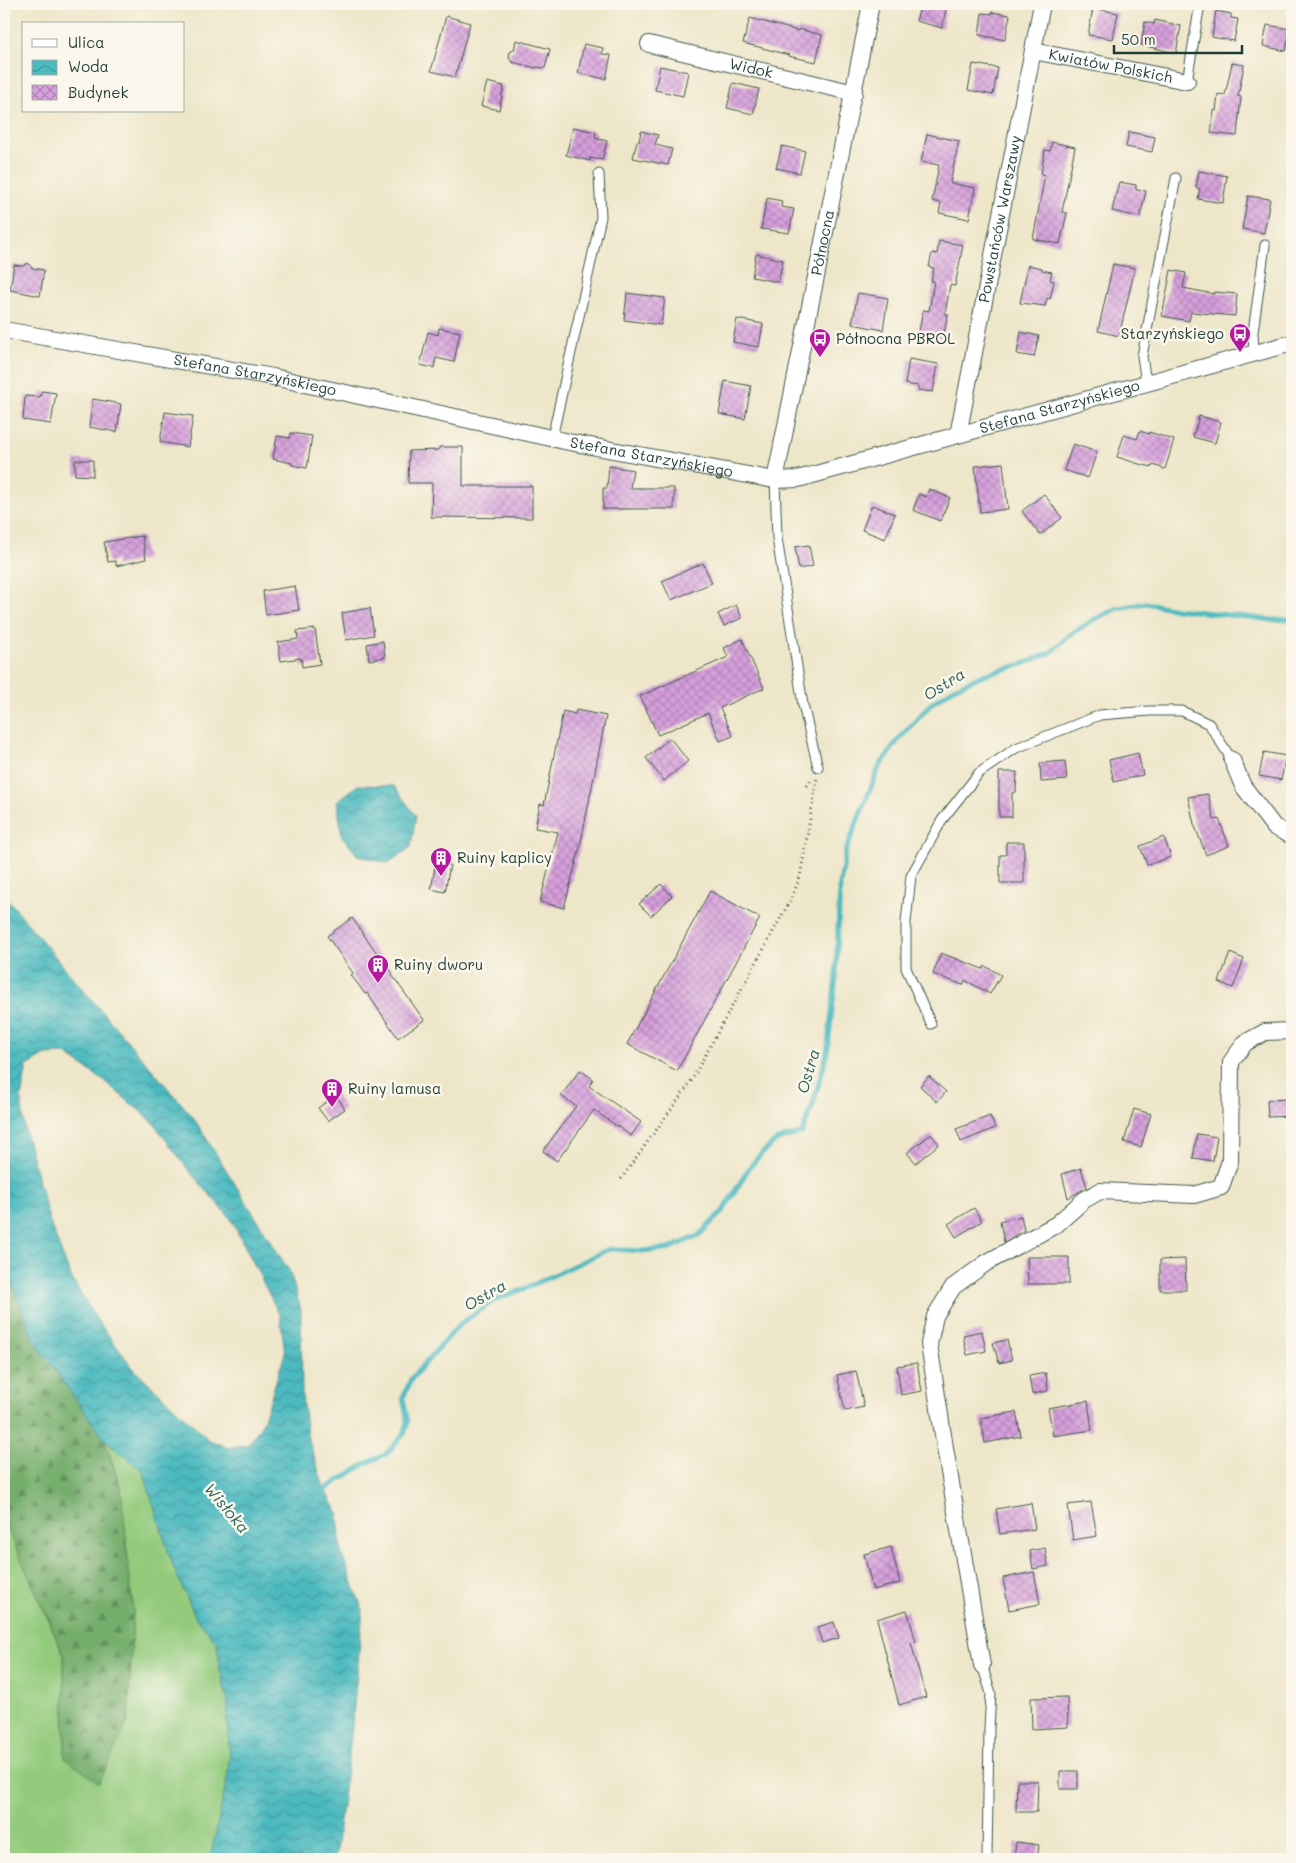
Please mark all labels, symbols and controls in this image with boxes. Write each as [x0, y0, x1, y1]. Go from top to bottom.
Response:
legend [22, 22, 185, 112]
scale bar [1114, 22, 1241, 54]
text: 50 m [1121, 29, 1156, 49]
text: Ulica [68, 32, 105, 52]
street label: Kwiatów Polskich [1047, 43, 1174, 87]
street label: Widok [728, 53, 775, 82]
text: Woda [68, 56, 109, 76]
text: Budynek [68, 82, 128, 102]
street label: Powstańców Warszawy [973, 133, 1025, 304]
street label: Północna [805, 208, 838, 277]
bus stop icon: Starzyńskiego [1228, 322, 1252, 353]
place label: Starzyńskiego [1121, 323, 1224, 343]
bus stop icon: Północna PBROL [808, 327, 832, 358]
place label: Północna PBROL [836, 328, 955, 348]
street label: Stefana Starzyńskiego [172, 349, 339, 400]
street label: Stefana Starzyńskiego [977, 374, 1142, 438]
street label: Stefana Starzyńskiego [569, 431, 735, 481]
water label: Ostra [919, 663, 969, 705]
building icon: Ruiny kaplicy [429, 846, 453, 877]
place label: Ruiny kaplicy [457, 847, 552, 867]
building icon: Ruiny dworu [366, 953, 390, 984]
place label: Ruiny dworu [394, 954, 483, 974]
water label: Ostra [791, 1046, 824, 1096]
building icon: Ruiny lamusa [320, 1077, 344, 1108]
place label: Ruiny lamusa [348, 1078, 441, 1098]
water label: Ostra [460, 1274, 510, 1315]
water label: Wisłoka [200, 1478, 255, 1537]

